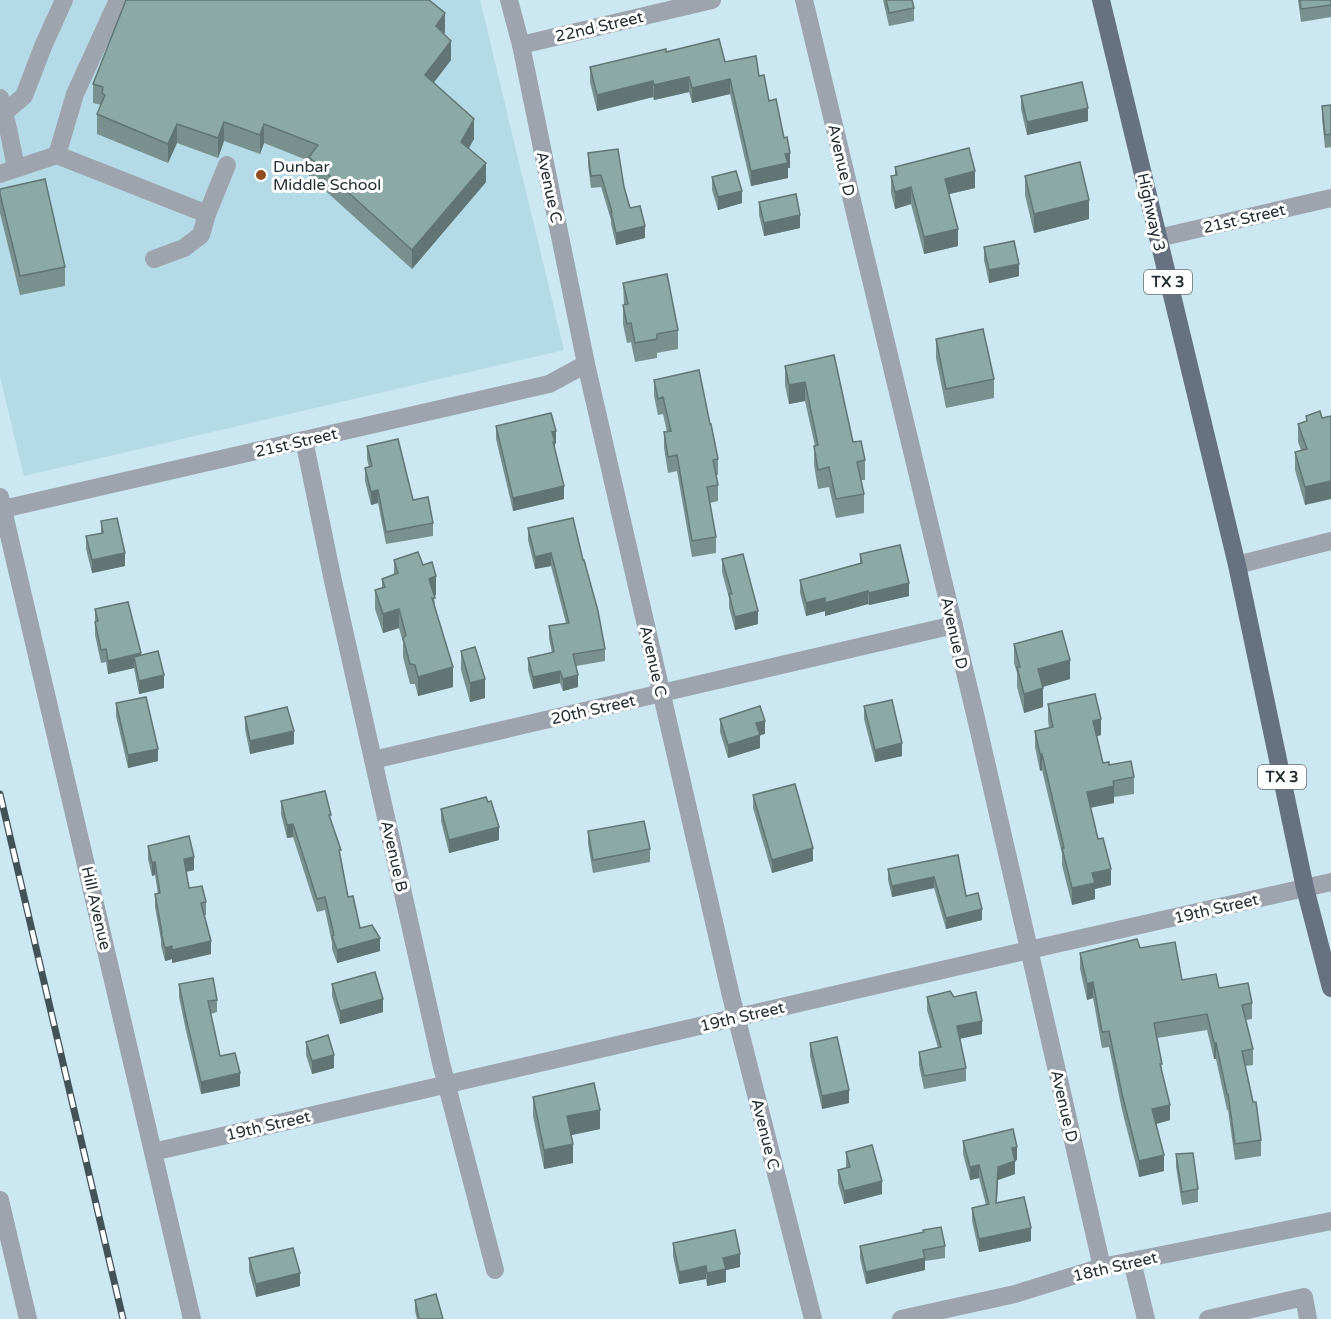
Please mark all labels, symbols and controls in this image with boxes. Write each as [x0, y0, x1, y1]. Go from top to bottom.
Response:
street label: 22nd Street [553, 7, 645, 47]
street label: Avenue D [823, 122, 859, 198]
street label: Avenue C [532, 150, 566, 225]
place label: Dunbar Middle School [273, 157, 381, 195]
marker: Dunbar Middle School [254, 168, 268, 182]
street label: Highway 3 [1132, 171, 1170, 253]
street label: 21st Street [1201, 200, 1287, 238]
road number: TX 3 [1144, 270, 1192, 294]
street label: 21st Street [253, 424, 339, 462]
street label: Avenue D [936, 595, 972, 671]
street label: Avenue C [635, 624, 671, 699]
street label: 20th Street [549, 691, 637, 729]
road number: TX 3 [1258, 765, 1306, 789]
street label: Avenue B [376, 819, 412, 894]
street label: Hill Avenue [77, 864, 115, 952]
street label: 19th Street [1172, 890, 1260, 928]
street label: 19th Street [698, 998, 786, 1036]
street label: Avenue D [1046, 1068, 1082, 1144]
street label: Avenue C [747, 1097, 784, 1172]
street label: 19th Street [224, 1107, 312, 1145]
street label: 18th Street [1071, 1248, 1159, 1286]

